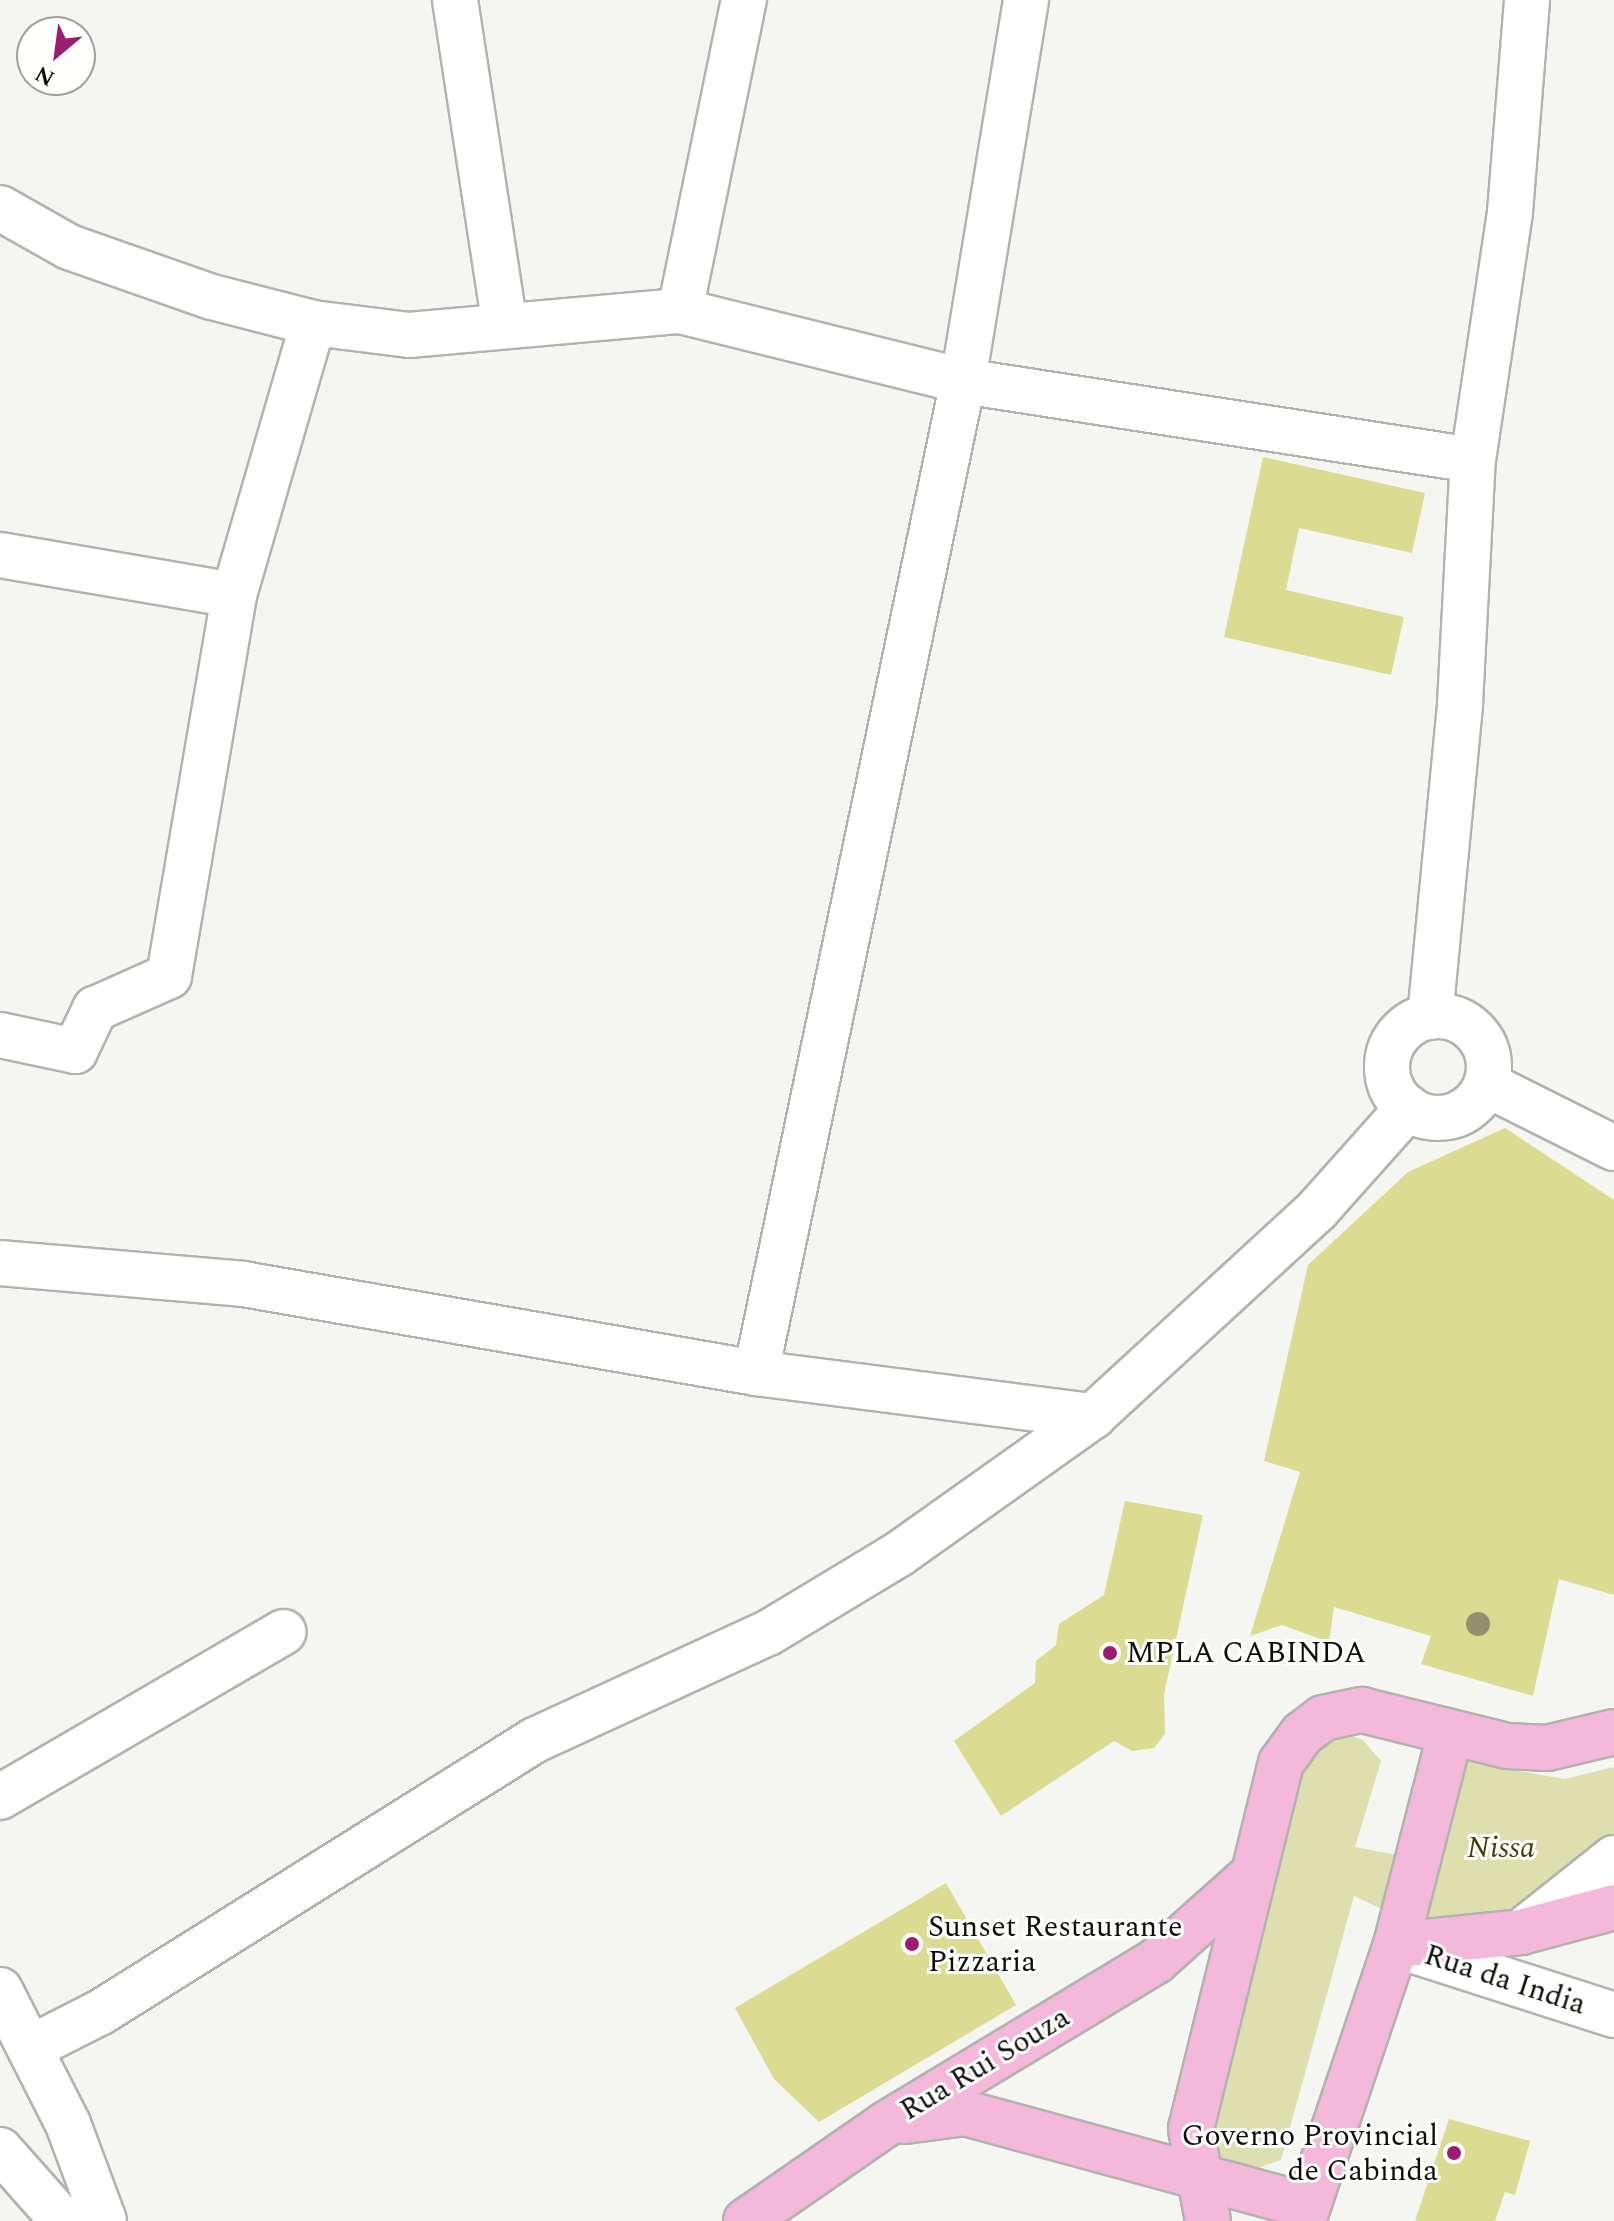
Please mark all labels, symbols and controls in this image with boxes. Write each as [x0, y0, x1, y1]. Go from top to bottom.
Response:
north arrow [16, 16, 96, 96]
text: N [29, 57, 61, 94]
place label: MPLA CABINDA [1126, 1635, 1366, 1671]
marker: MPLA CABINDA [1101, 1644, 1119, 1662]
park label: Nissa [1467, 1830, 1535, 1866]
place label: Sunset Restaurante Pizzaria [928, 1909, 1182, 1980]
marker: Sunset Restaurante Pizzaria [903, 1935, 921, 1953]
street label: Rua da India [1420, 1937, 1590, 2023]
street label: Rua Rui Souza [894, 1999, 1076, 2129]
place label: Governo Provincial de Cabinda [1181, 2118, 1438, 2188]
marker: Governo Provincial de Cabinda [1445, 2144, 1463, 2162]

